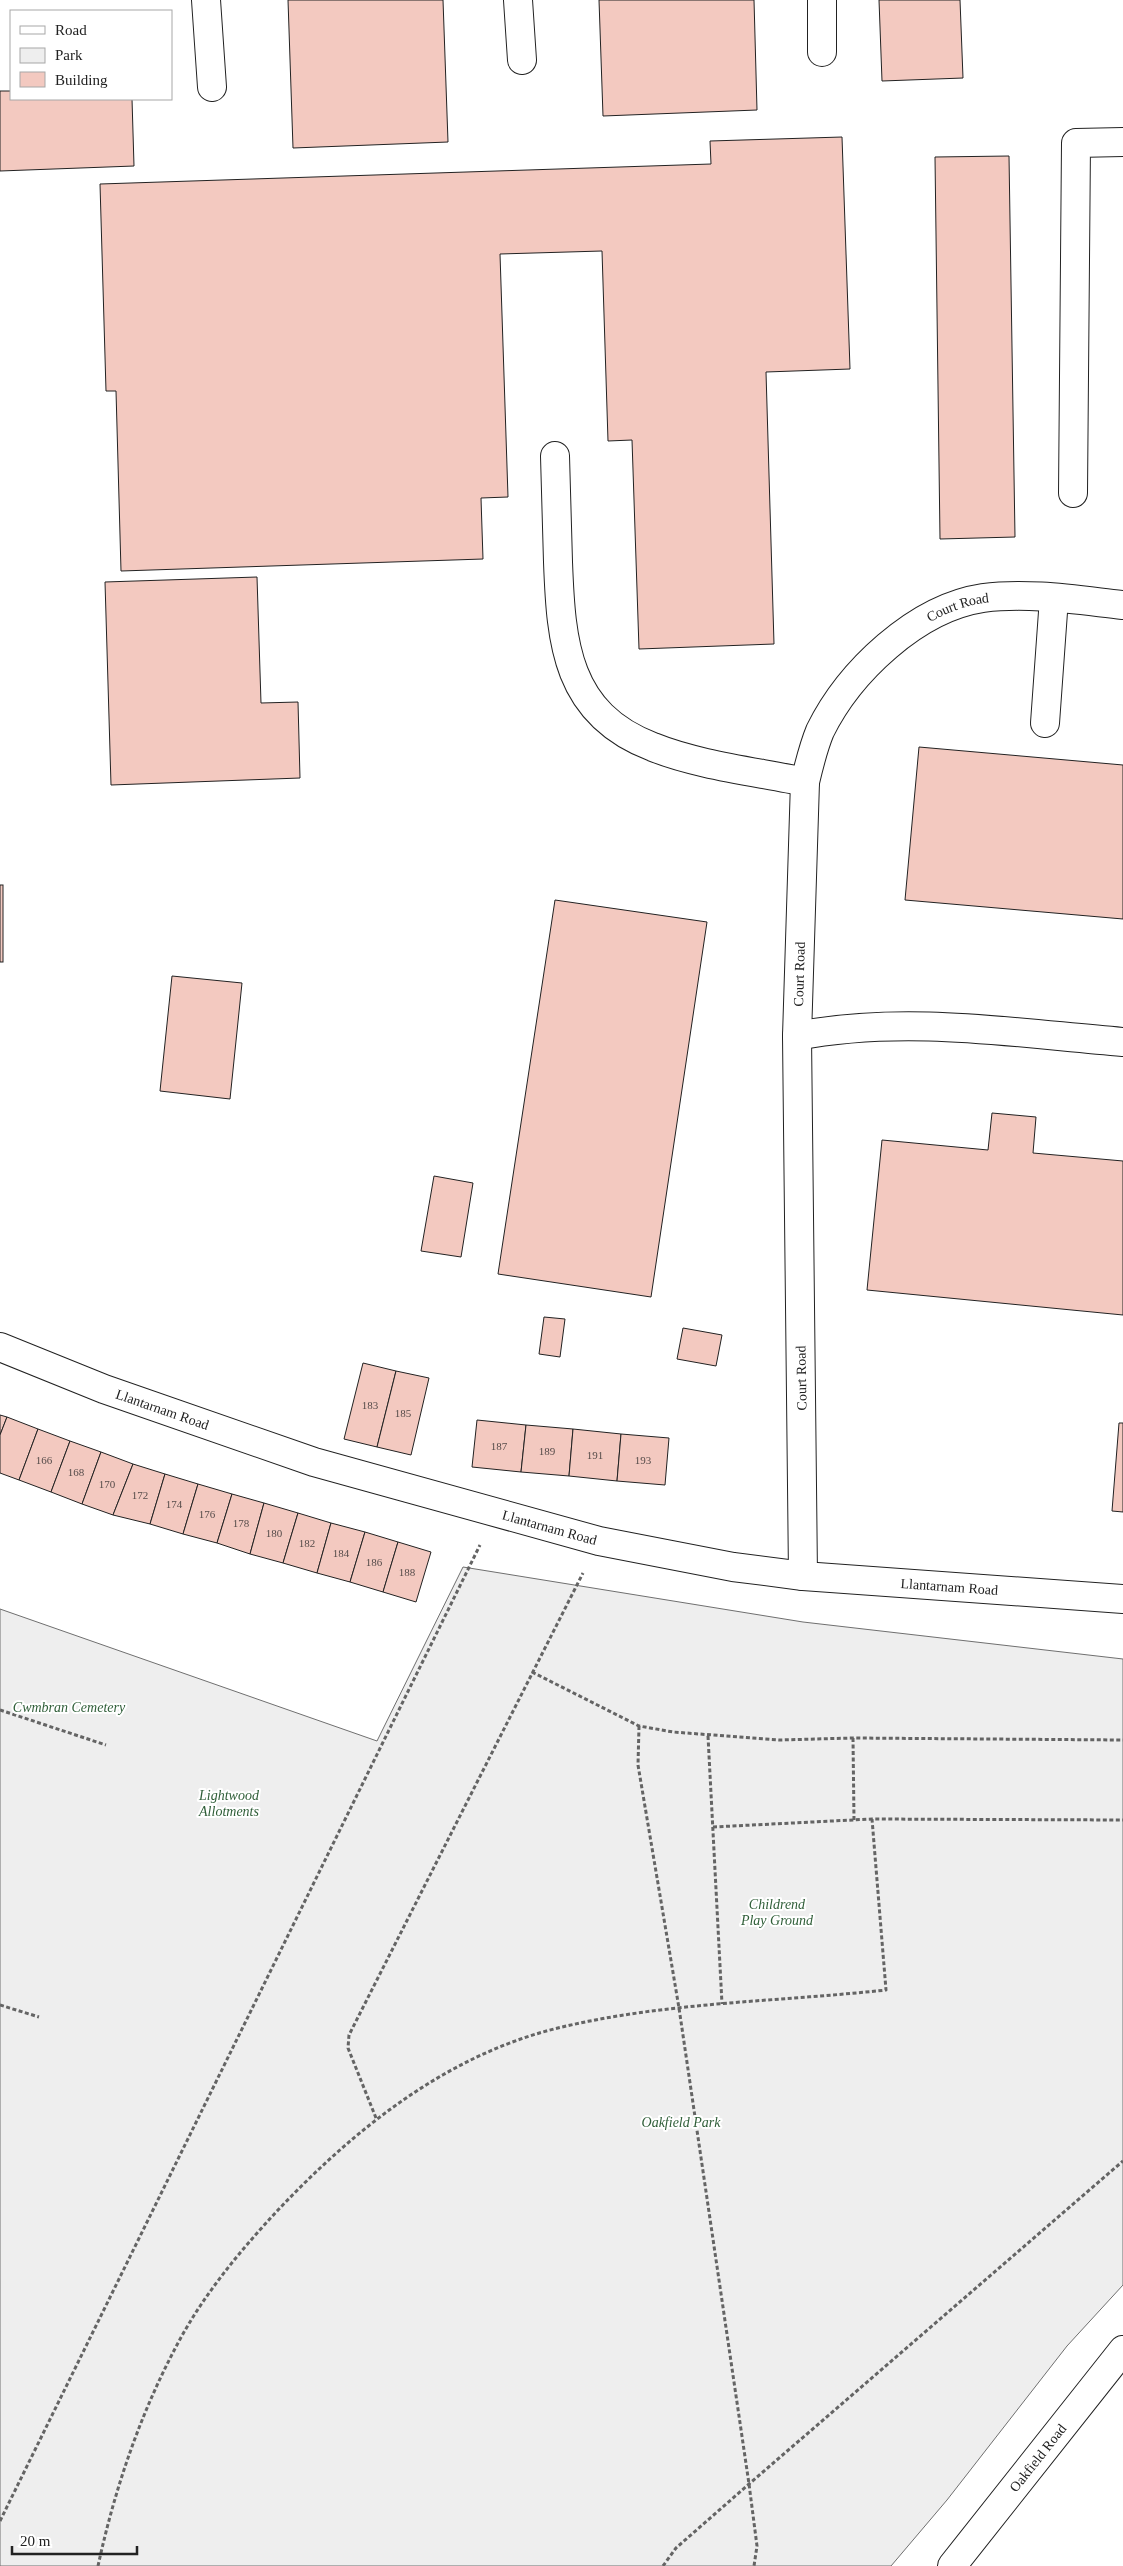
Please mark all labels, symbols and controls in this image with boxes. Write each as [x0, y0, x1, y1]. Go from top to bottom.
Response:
legend [10, 10, 172, 100]
text: Road [55, 22, 87, 38]
text: Park [55, 47, 83, 63]
text: Building [55, 72, 108, 88]
street label: Court Road [924, 590, 990, 625]
street label: Court Road [791, 941, 808, 1007]
street label: Court Road [793, 1345, 810, 1411]
street label: Llantarnam Road [114, 1387, 211, 1433]
house number: 183 [362, 1399, 379, 1411]
house number: 185 [395, 1407, 412, 1419]
house number: 187 [491, 1440, 508, 1452]
house number: 189 [539, 1445, 556, 1457]
house number: 191 [587, 1449, 603, 1461]
house number: 166 [36, 1454, 53, 1466]
house number: 193 [635, 1454, 652, 1466]
house number: 168 [68, 1466, 85, 1478]
house number: 170 [99, 1478, 116, 1490]
house number: 172 [132, 1489, 148, 1501]
house number: 174 [166, 1498, 183, 1510]
house number: 176 [199, 1508, 216, 1520]
street label: Llantarnam Road [500, 1508, 599, 1548]
house number: 178 [233, 1517, 250, 1529]
house number: 180 [266, 1527, 283, 1539]
house number: 182 [299, 1537, 315, 1549]
house number: 184 [333, 1547, 350, 1559]
house number: 186 [366, 1556, 383, 1568]
house number: 188 [399, 1566, 416, 1578]
street label: Llantarnam Road [900, 1576, 999, 1598]
park label: Cwmbran Cemetery [13, 1700, 126, 1715]
park label: Lightwood Allotments [198, 1788, 260, 1819]
park label: Childrend Play Ground [740, 1897, 814, 1928]
park label: Oakfield Park [642, 2115, 721, 2130]
street label: Oakfield Road [1007, 2421, 1069, 2495]
scale bar [12, 2524, 138, 2556]
text: 20 m [20, 2533, 51, 2549]

